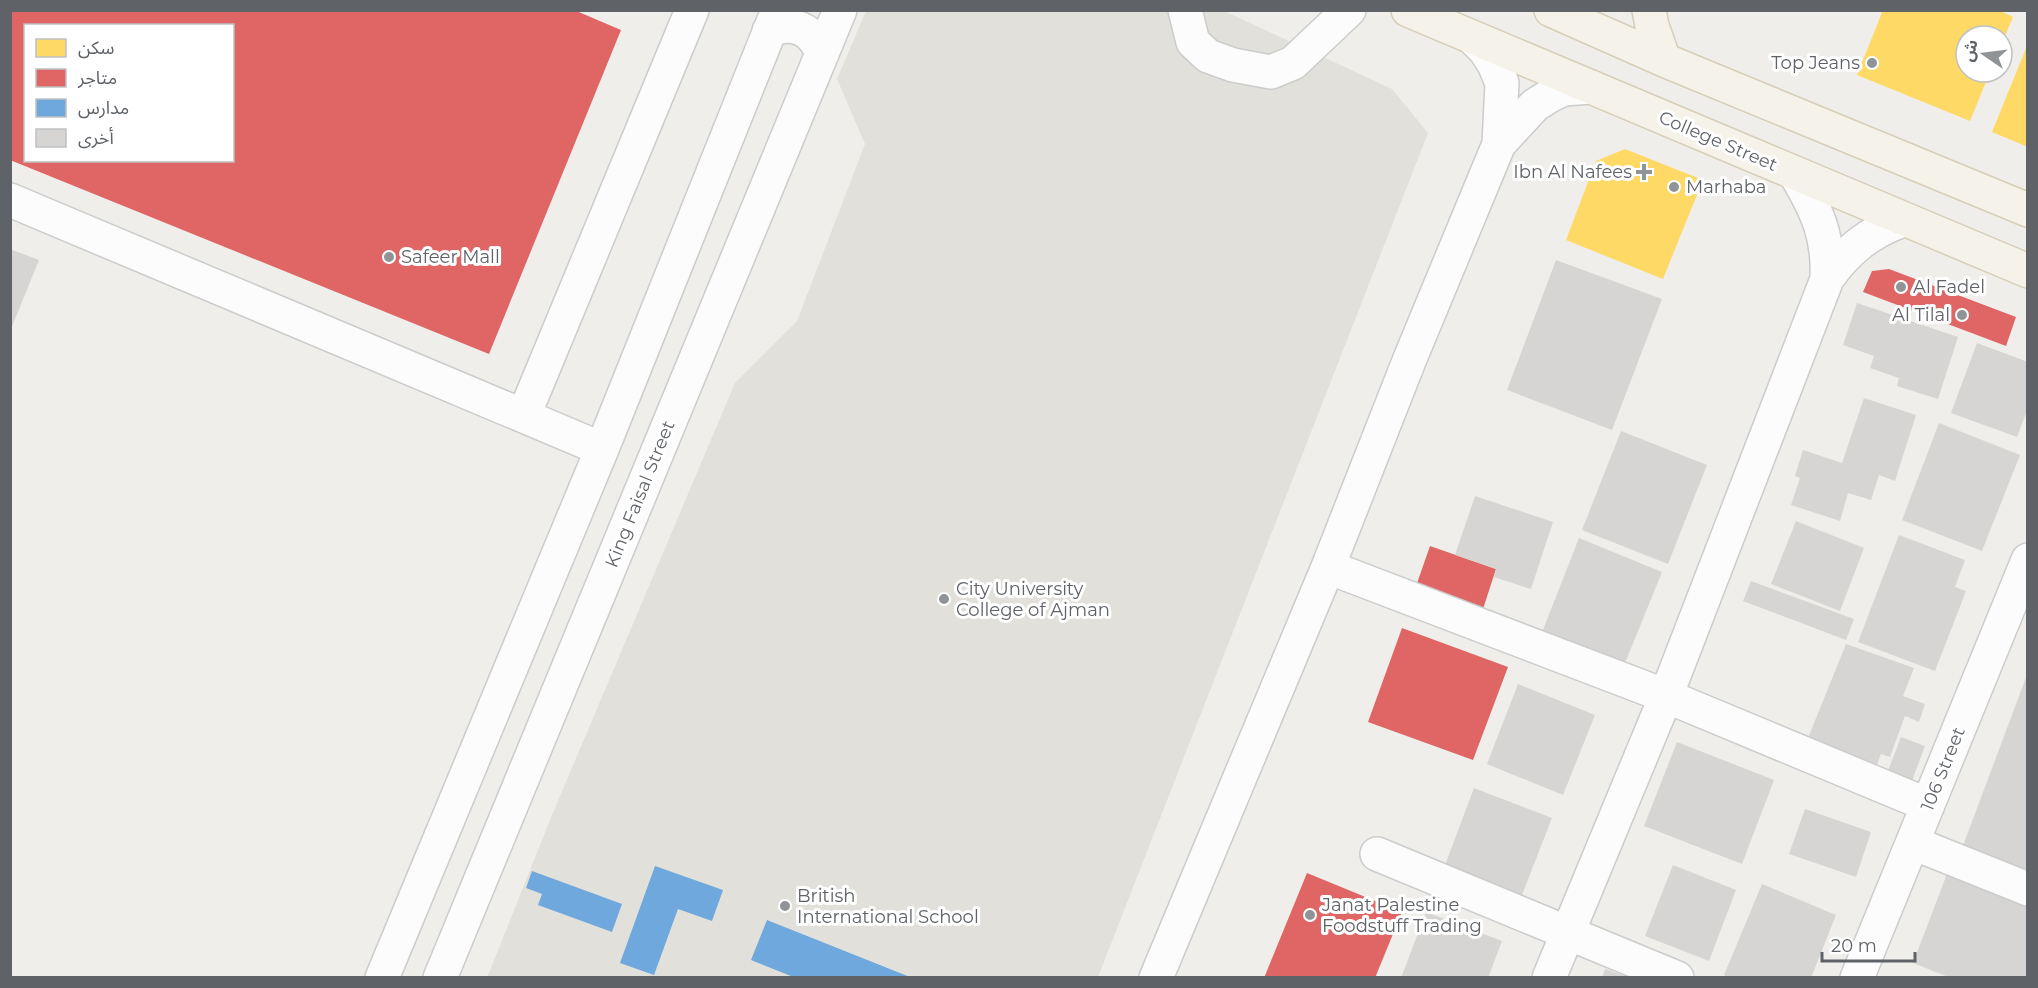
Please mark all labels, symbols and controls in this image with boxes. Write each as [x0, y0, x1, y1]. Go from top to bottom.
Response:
legend [24, 24, 234, 162]
north arrow [1954, 24, 2014, 84]
text: سكن [78, 37, 114, 59]
text: ش [1958, 37, 1982, 63]
place label: Top Jeans [1771, 52, 1860, 74]
marker: Top Jeans [1865, 56, 1879, 70]
text: متاجر [77, 67, 117, 89]
text: مدارس [78, 97, 129, 119]
street label: College Street [1655, 106, 1781, 176]
text: أخرى [78, 127, 114, 149]
place label: Ibn Al Nafees [1513, 161, 1632, 183]
marker: Ibn Al Nafees [1637, 165, 1651, 179]
place label: Marhaba [1686, 176, 1766, 198]
marker: Marhaba [1667, 180, 1681, 194]
place label: Safeer Mall [401, 246, 500, 268]
marker: Safeer Mall [382, 250, 396, 264]
place label: Al Fadel [1913, 276, 1985, 298]
marker: Al Fadel [1894, 280, 1908, 294]
place label: Al Tilal [1892, 304, 1950, 326]
marker: Al Tilal [1955, 308, 1969, 322]
street label: King Faisal Street [600, 417, 680, 571]
place label: City University College of Ajman [956, 578, 1110, 621]
marker: City University College of Ajman [937, 592, 951, 606]
street label: 106 Street [1916, 724, 1970, 814]
place label: British International School [797, 885, 979, 928]
place label: Janat Palestine Foodstuff Trading [1321, 894, 1482, 937]
marker: British International School [778, 899, 792, 913]
marker: Janat Palestine Foodstuff Trading [1303, 908, 1317, 922]
scale bar [1822, 925, 1915, 963]
text: 20 m [1831, 935, 1877, 957]

